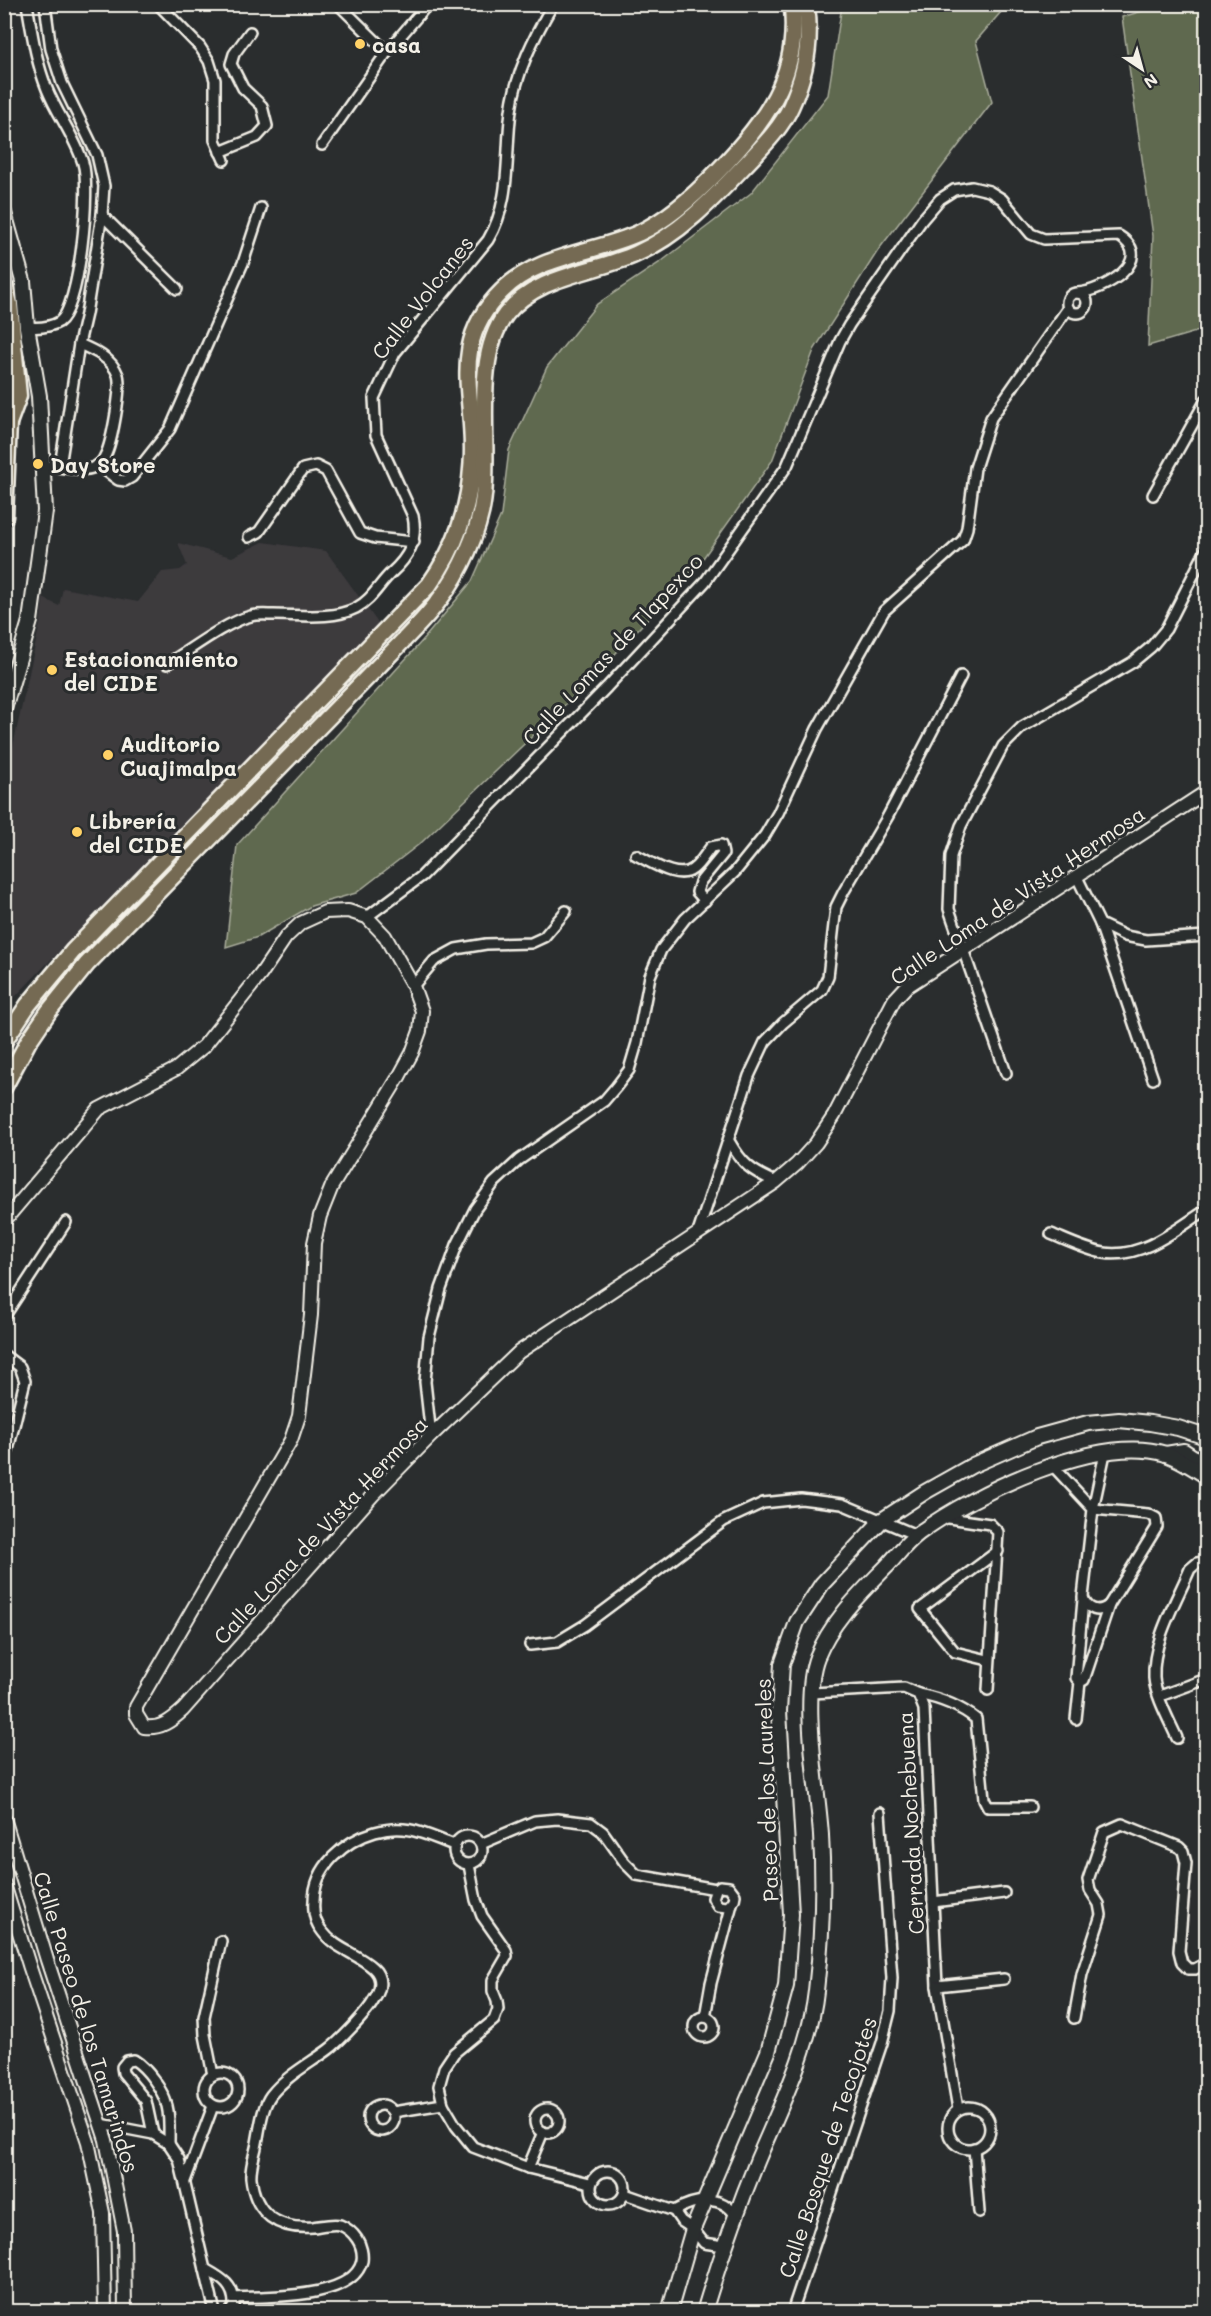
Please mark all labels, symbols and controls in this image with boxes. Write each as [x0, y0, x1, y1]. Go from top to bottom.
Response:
place label: casa [372, 31, 421, 58]
marker: casa [353, 37, 367, 51]
north arrow [1112, 39, 1172, 99]
text: N [1140, 69, 1162, 94]
street label: Calle Volcanes [365, 230, 479, 364]
place label: Day Store [50, 451, 156, 479]
marker: Day Store [31, 457, 45, 471]
street label: Calle Lomas de Tlapexco [516, 547, 708, 751]
place label: Estacionamiento del CIDE [64, 645, 238, 696]
marker: Estacionamiento del CIDE [45, 663, 59, 677]
place label: Auditorio Cuajimalpa [120, 730, 237, 781]
marker: Auditorio Cuajimalpa [101, 748, 115, 762]
street label: Calle Loma de Vista Hermosa [884, 799, 1150, 991]
place label: Librería del CIDE [89, 807, 183, 858]
marker: Librería del CIDE [70, 825, 84, 839]
street label: Calle Loma de Vista Hermosa [207, 1411, 433, 1649]
street label: Paseo de los Laureles [749, 1678, 783, 1902]
street label: Cerrada Nochebuena [891, 1711, 929, 1935]
street label: Calle Paseo de los Tamarindos [28, 1868, 146, 2176]
street label: Calle Bosque de Tecojotes [772, 2013, 882, 2281]

